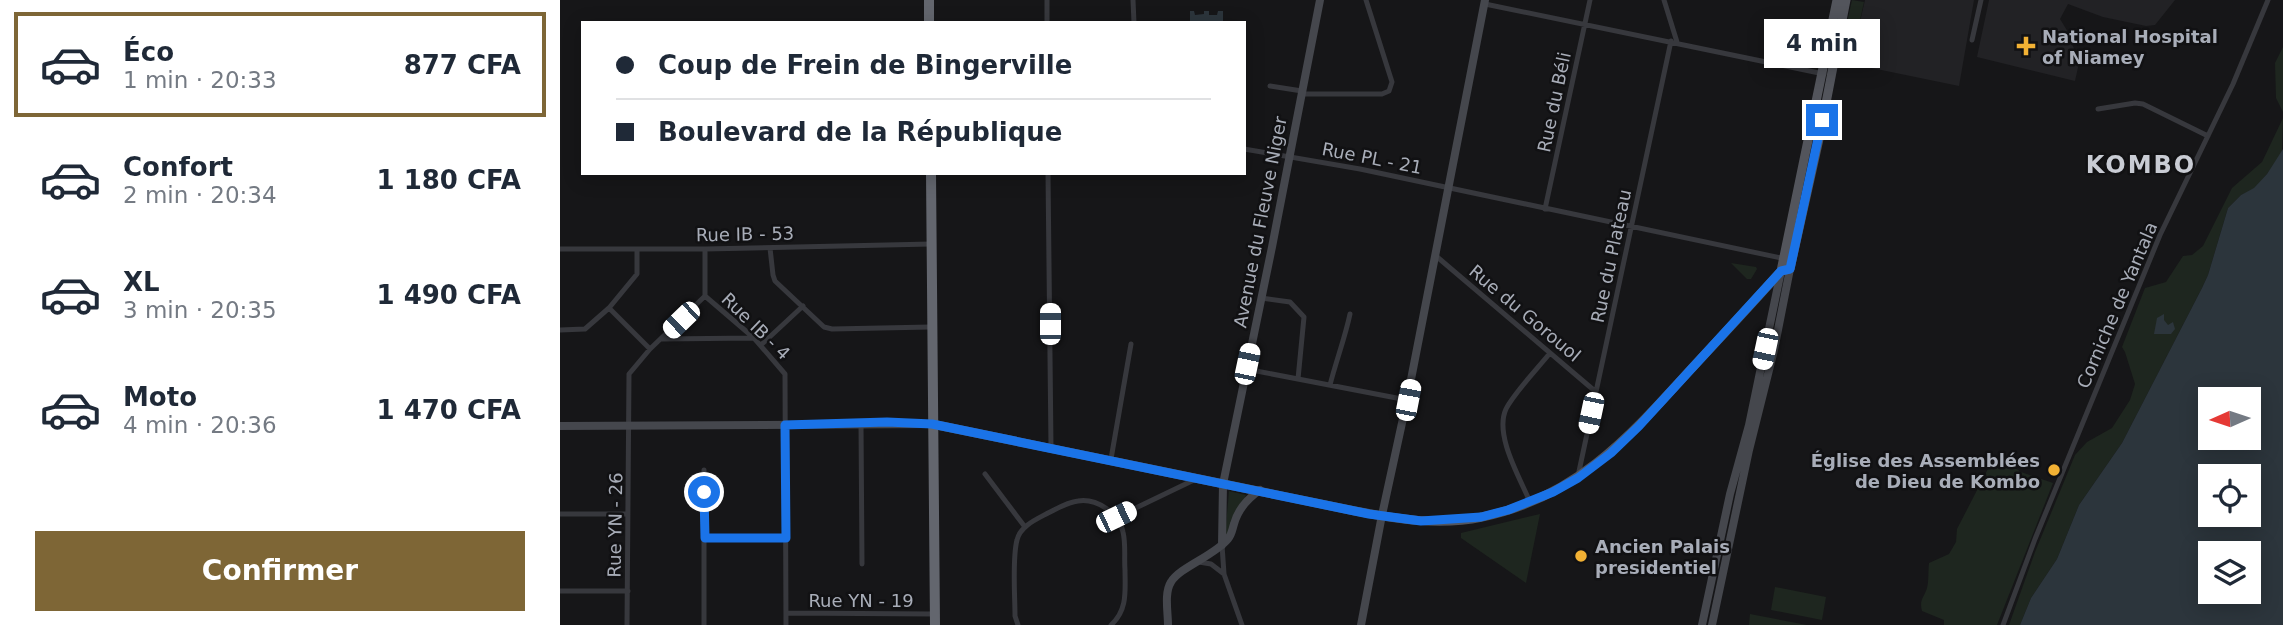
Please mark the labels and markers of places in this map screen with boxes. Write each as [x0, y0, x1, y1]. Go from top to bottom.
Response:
place label: National Hospital of Niamey [2042, 26, 2218, 68]
marker: National Hospital of Niamey [2016, 36, 2036, 56]
place label: Église des Assemblées de Dieu de Kombo [1811, 450, 2040, 492]
marker: Église des Assemblées de Dieu de Kombo [2046, 462, 2062, 478]
place label: Ancien Palais presidentiel [1595, 536, 1730, 578]
marker: Ancien Palais presidentiel [1573, 548, 1589, 564]

